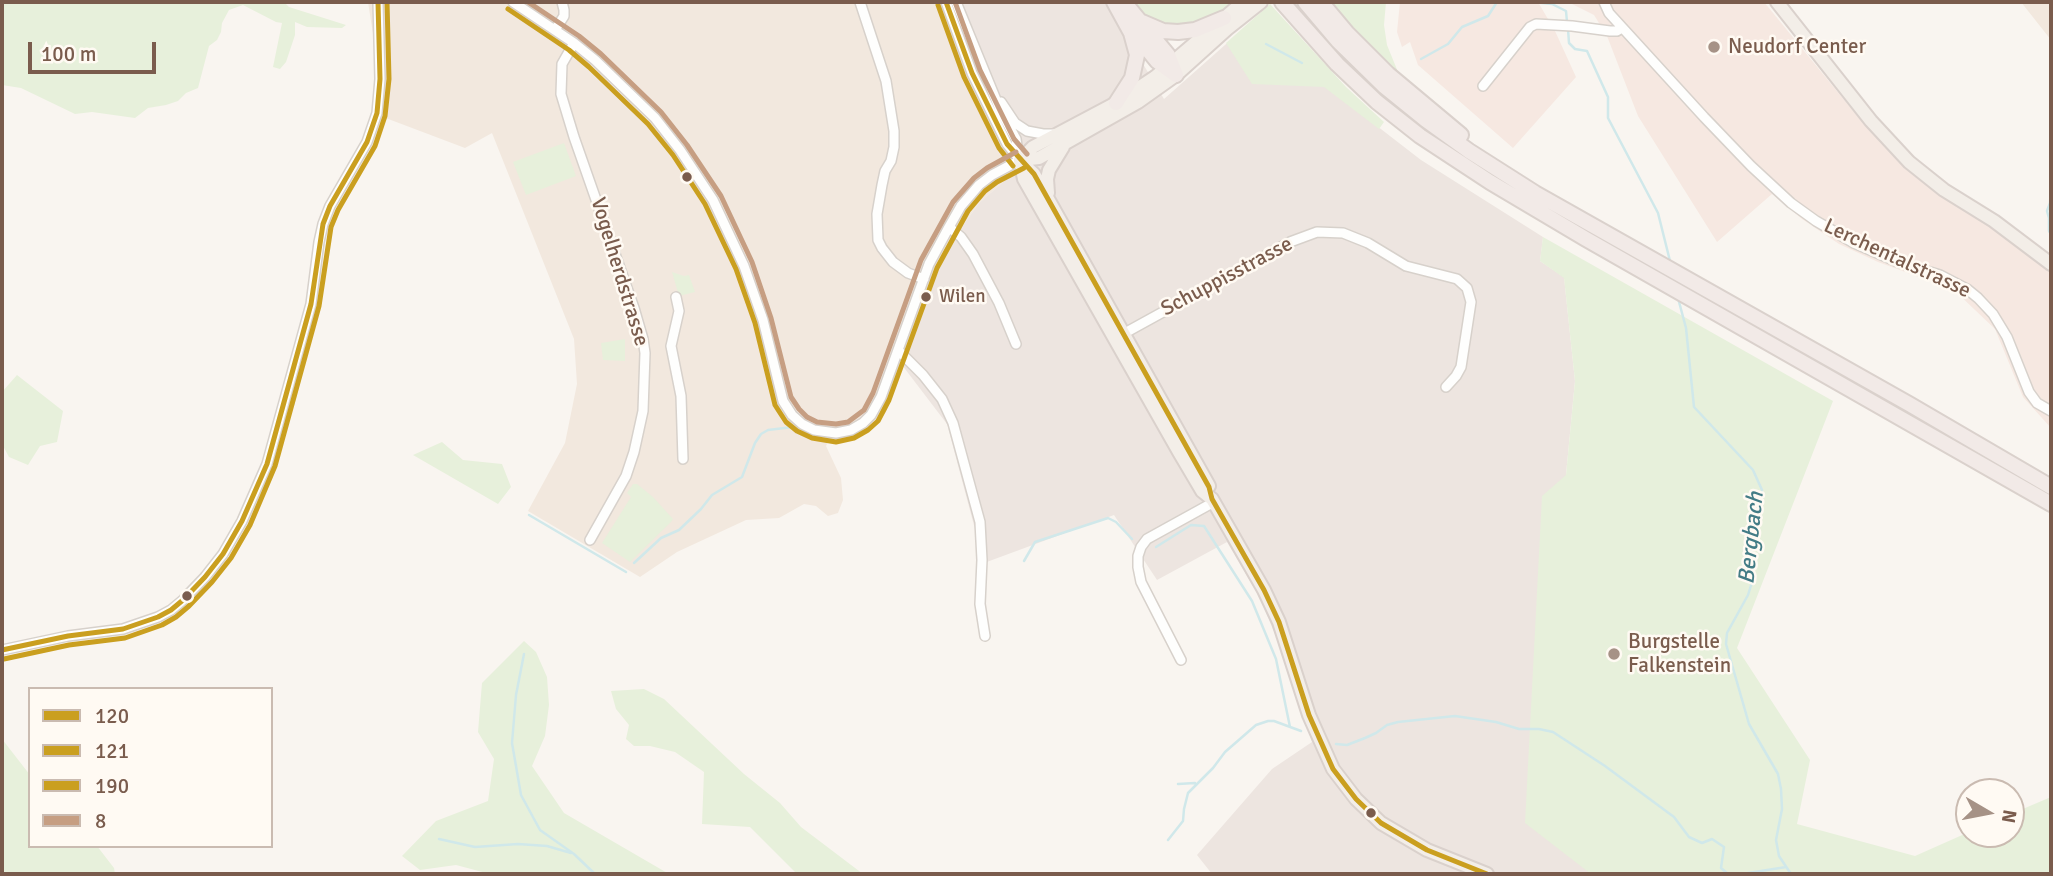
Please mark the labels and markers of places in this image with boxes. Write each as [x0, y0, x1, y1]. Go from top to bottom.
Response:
place label: Neudorf Center [1728, 34, 1866, 60]
marker: Neudorf Center [1706, 39, 1722, 55]
unlabelled marker [680, 170, 694, 184]
place label: Wilen [939, 286, 986, 308]
marker: Wilen [919, 290, 933, 304]
unlabelled marker [180, 589, 194, 603]
place label: Burgstelle Falkenstein [1628, 629, 1731, 679]
marker: Burgstelle Falkenstein [1606, 646, 1622, 662]
unlabelled marker [1364, 806, 1378, 820]

